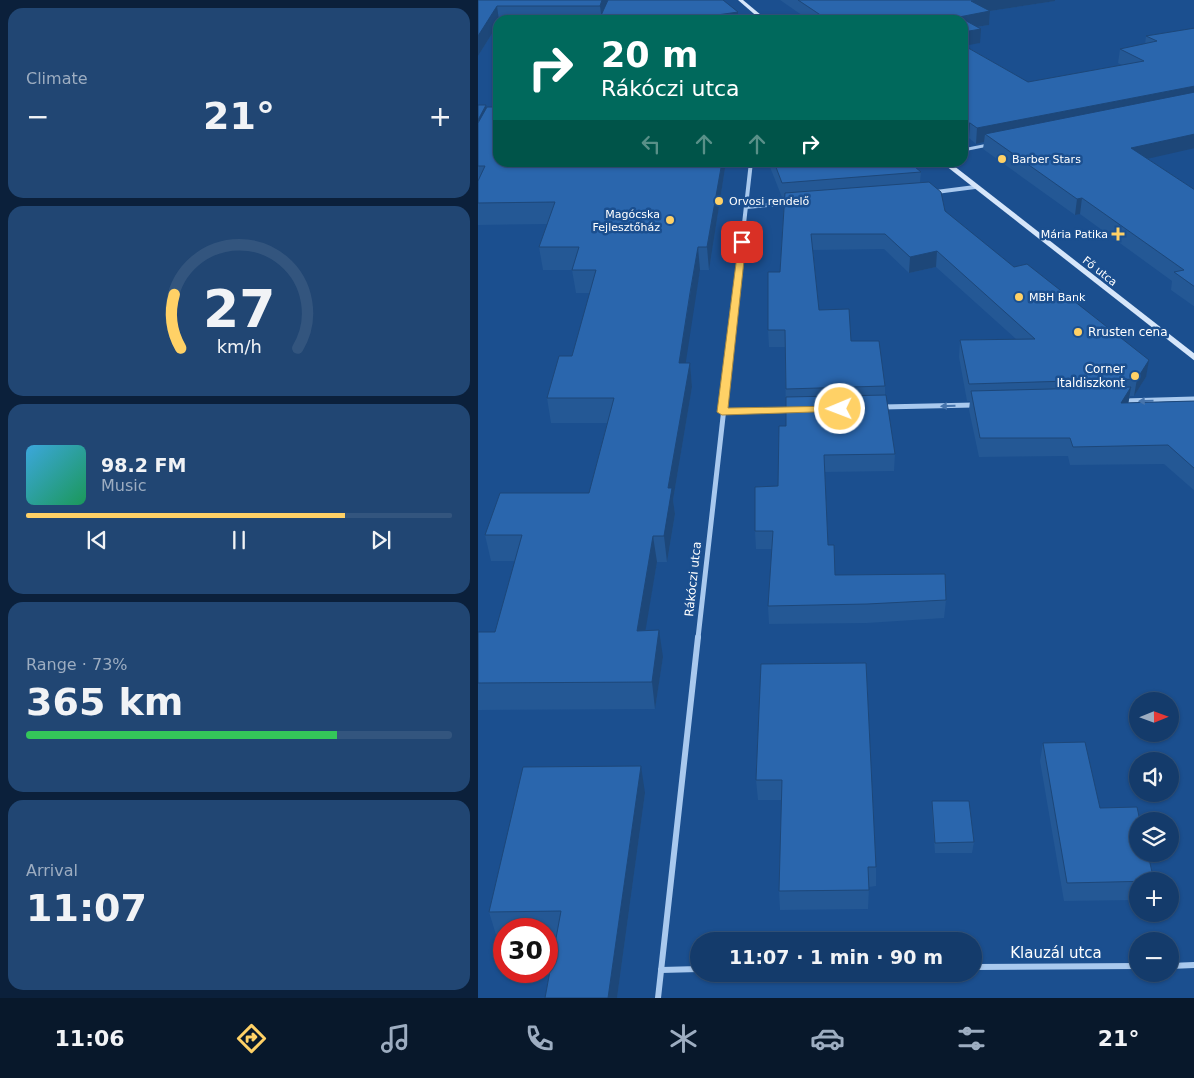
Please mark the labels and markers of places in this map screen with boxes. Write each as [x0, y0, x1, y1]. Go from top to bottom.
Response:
marker: Barber Stars [996, 153, 1008, 165]
place label: Barber Stars [1012, 153, 1081, 166]
marker: Orvosi rendelő [713, 195, 725, 207]
place label: Orvosi rendelő [729, 195, 810, 208]
place label: Magócska Fejlesztőház [593, 208, 660, 234]
marker: Magócska Fejlesztőház [664, 214, 676, 226]
pin [721, 221, 763, 263]
place label: Mária Patika [1041, 228, 1108, 241]
marker: Mária Patika [1112, 228, 1124, 240]
marker: MBH Bank [1013, 291, 1025, 303]
place label: MBH Bank [1029, 291, 1086, 304]
place label: Rrusten cena [1088, 325, 1168, 339]
marker: Rrusten cena [1072, 326, 1084, 338]
place label: Corner Italdiszkont [1056, 362, 1125, 390]
marker: Corner Italdiszkont [1129, 370, 1141, 382]

